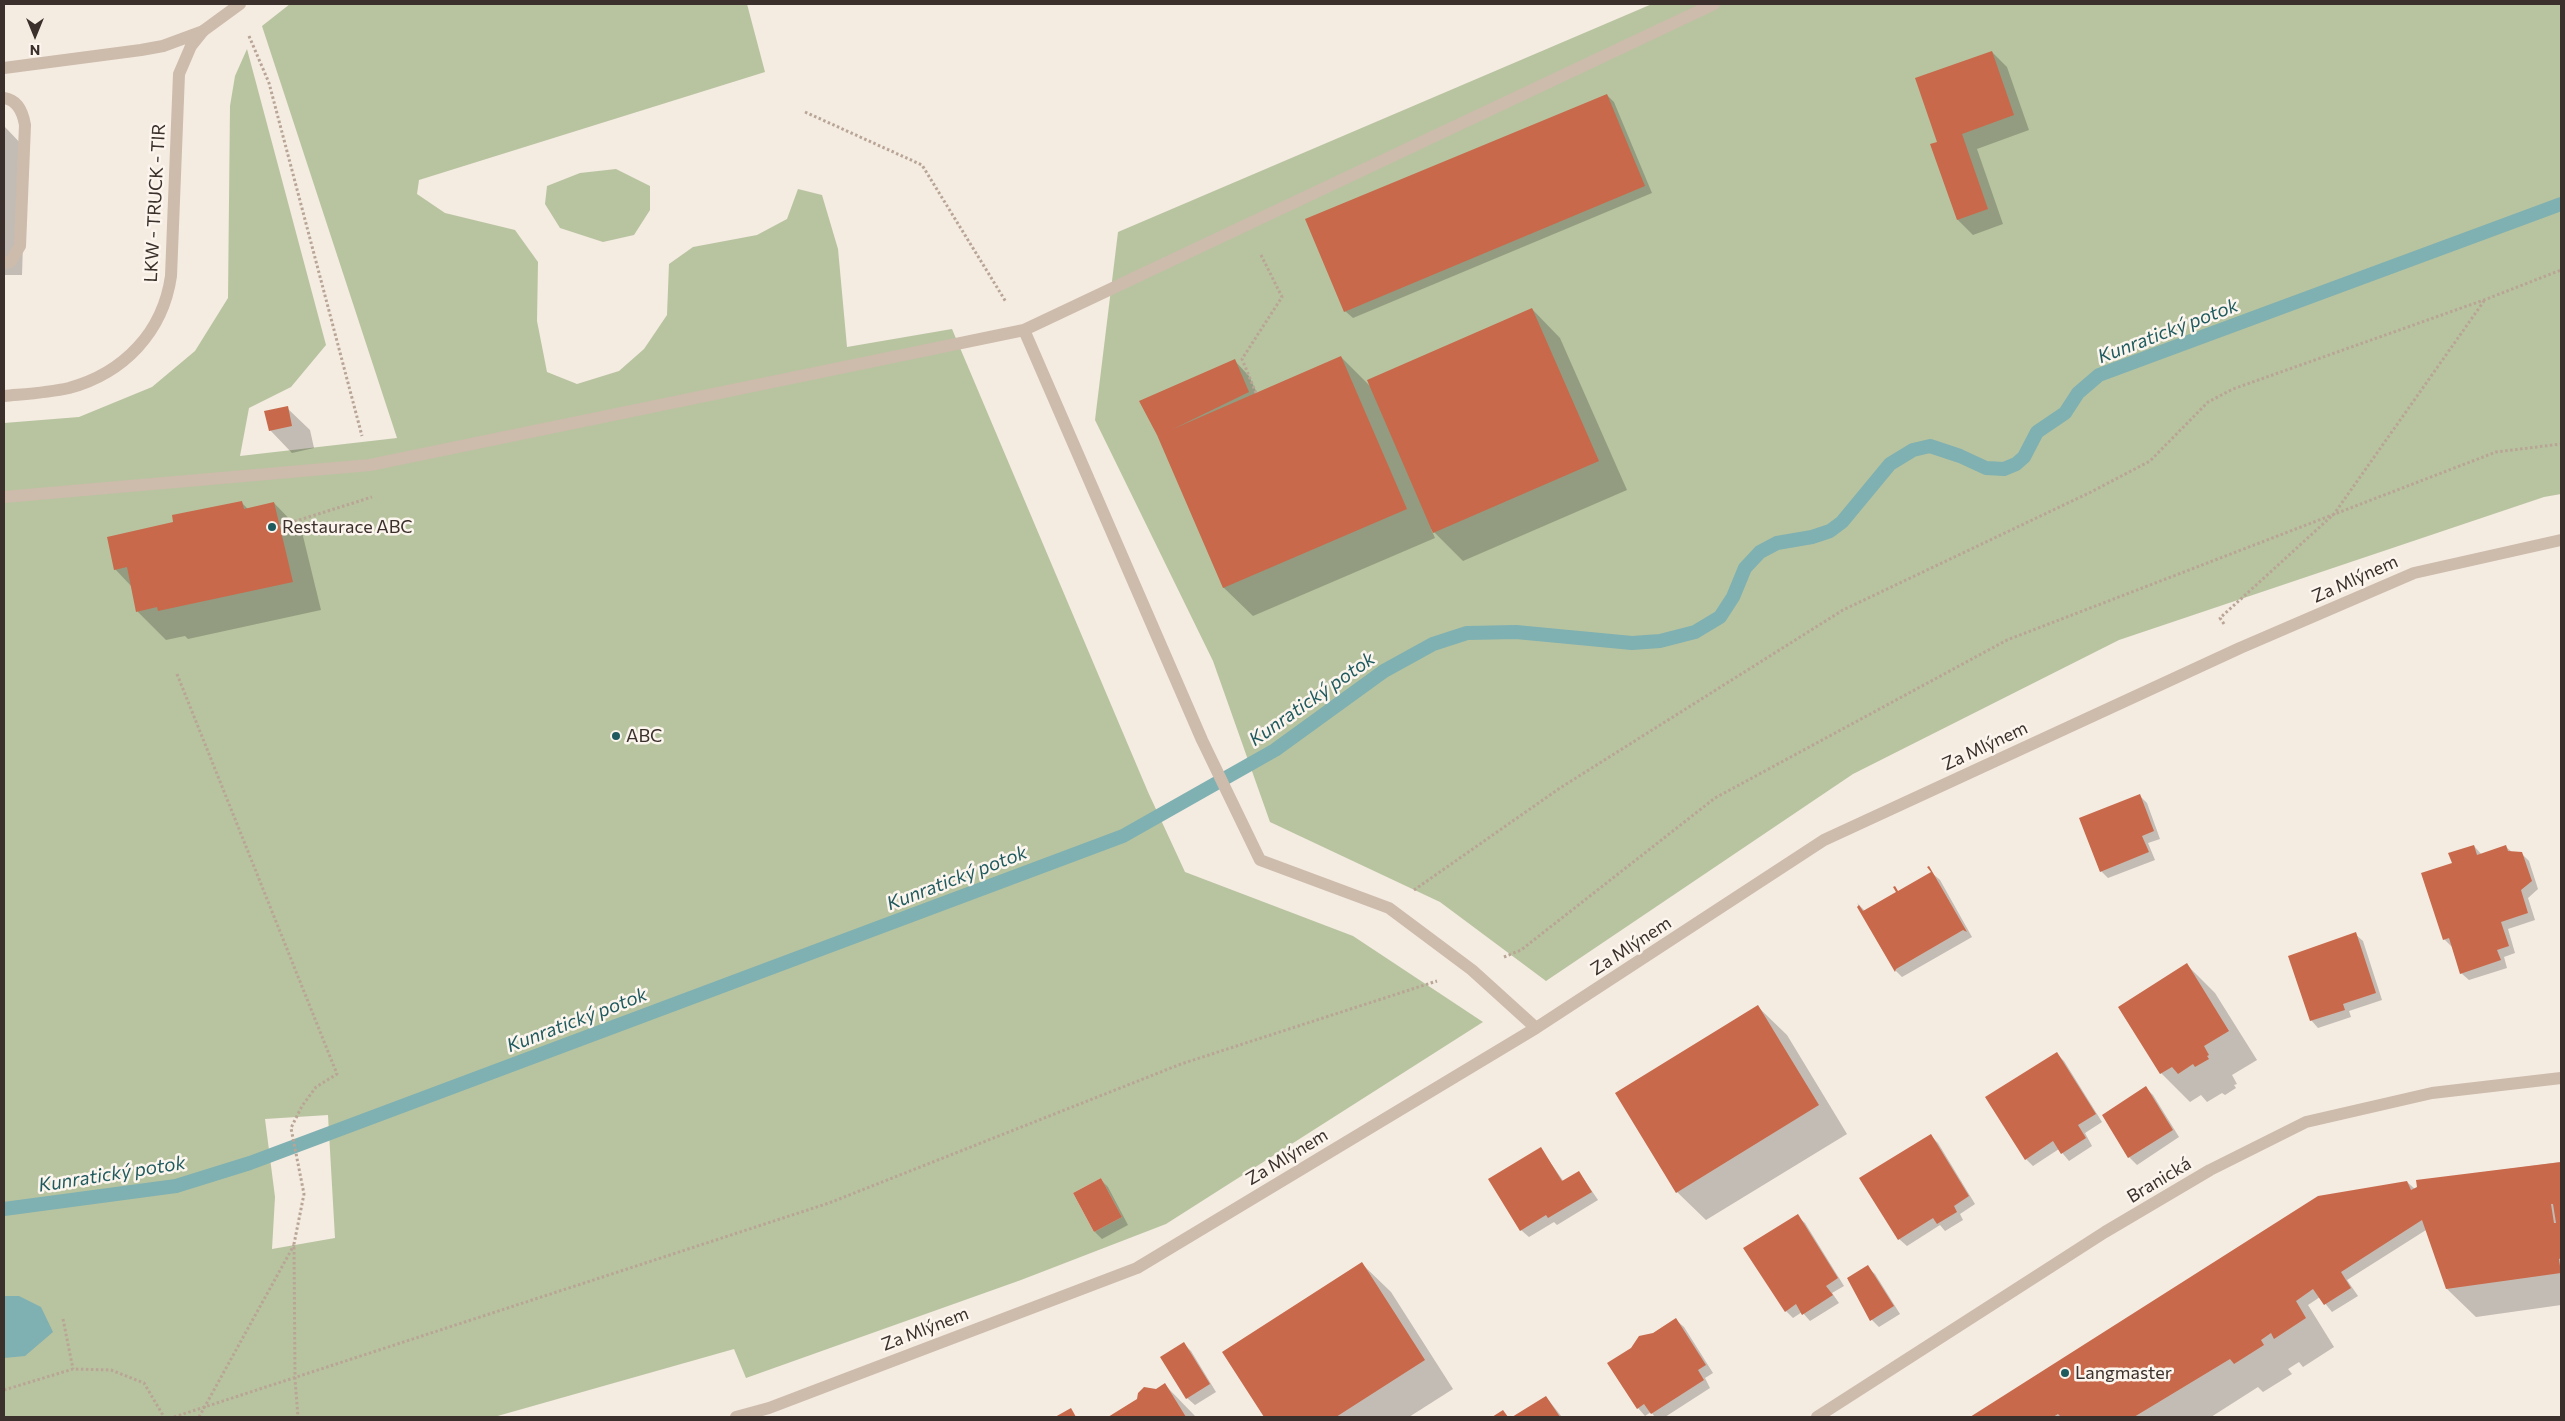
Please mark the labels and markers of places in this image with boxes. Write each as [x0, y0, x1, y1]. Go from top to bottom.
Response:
place label: Restaurace ABC [282, 516, 413, 538]
marker: Restaurace ABC [266, 521, 278, 533]
place label: ABC [626, 725, 662, 747]
marker: ABC [610, 730, 622, 742]
place label: Langmaster [2075, 1362, 2172, 1384]
marker: Langmaster [2059, 1367, 2071, 1379]

